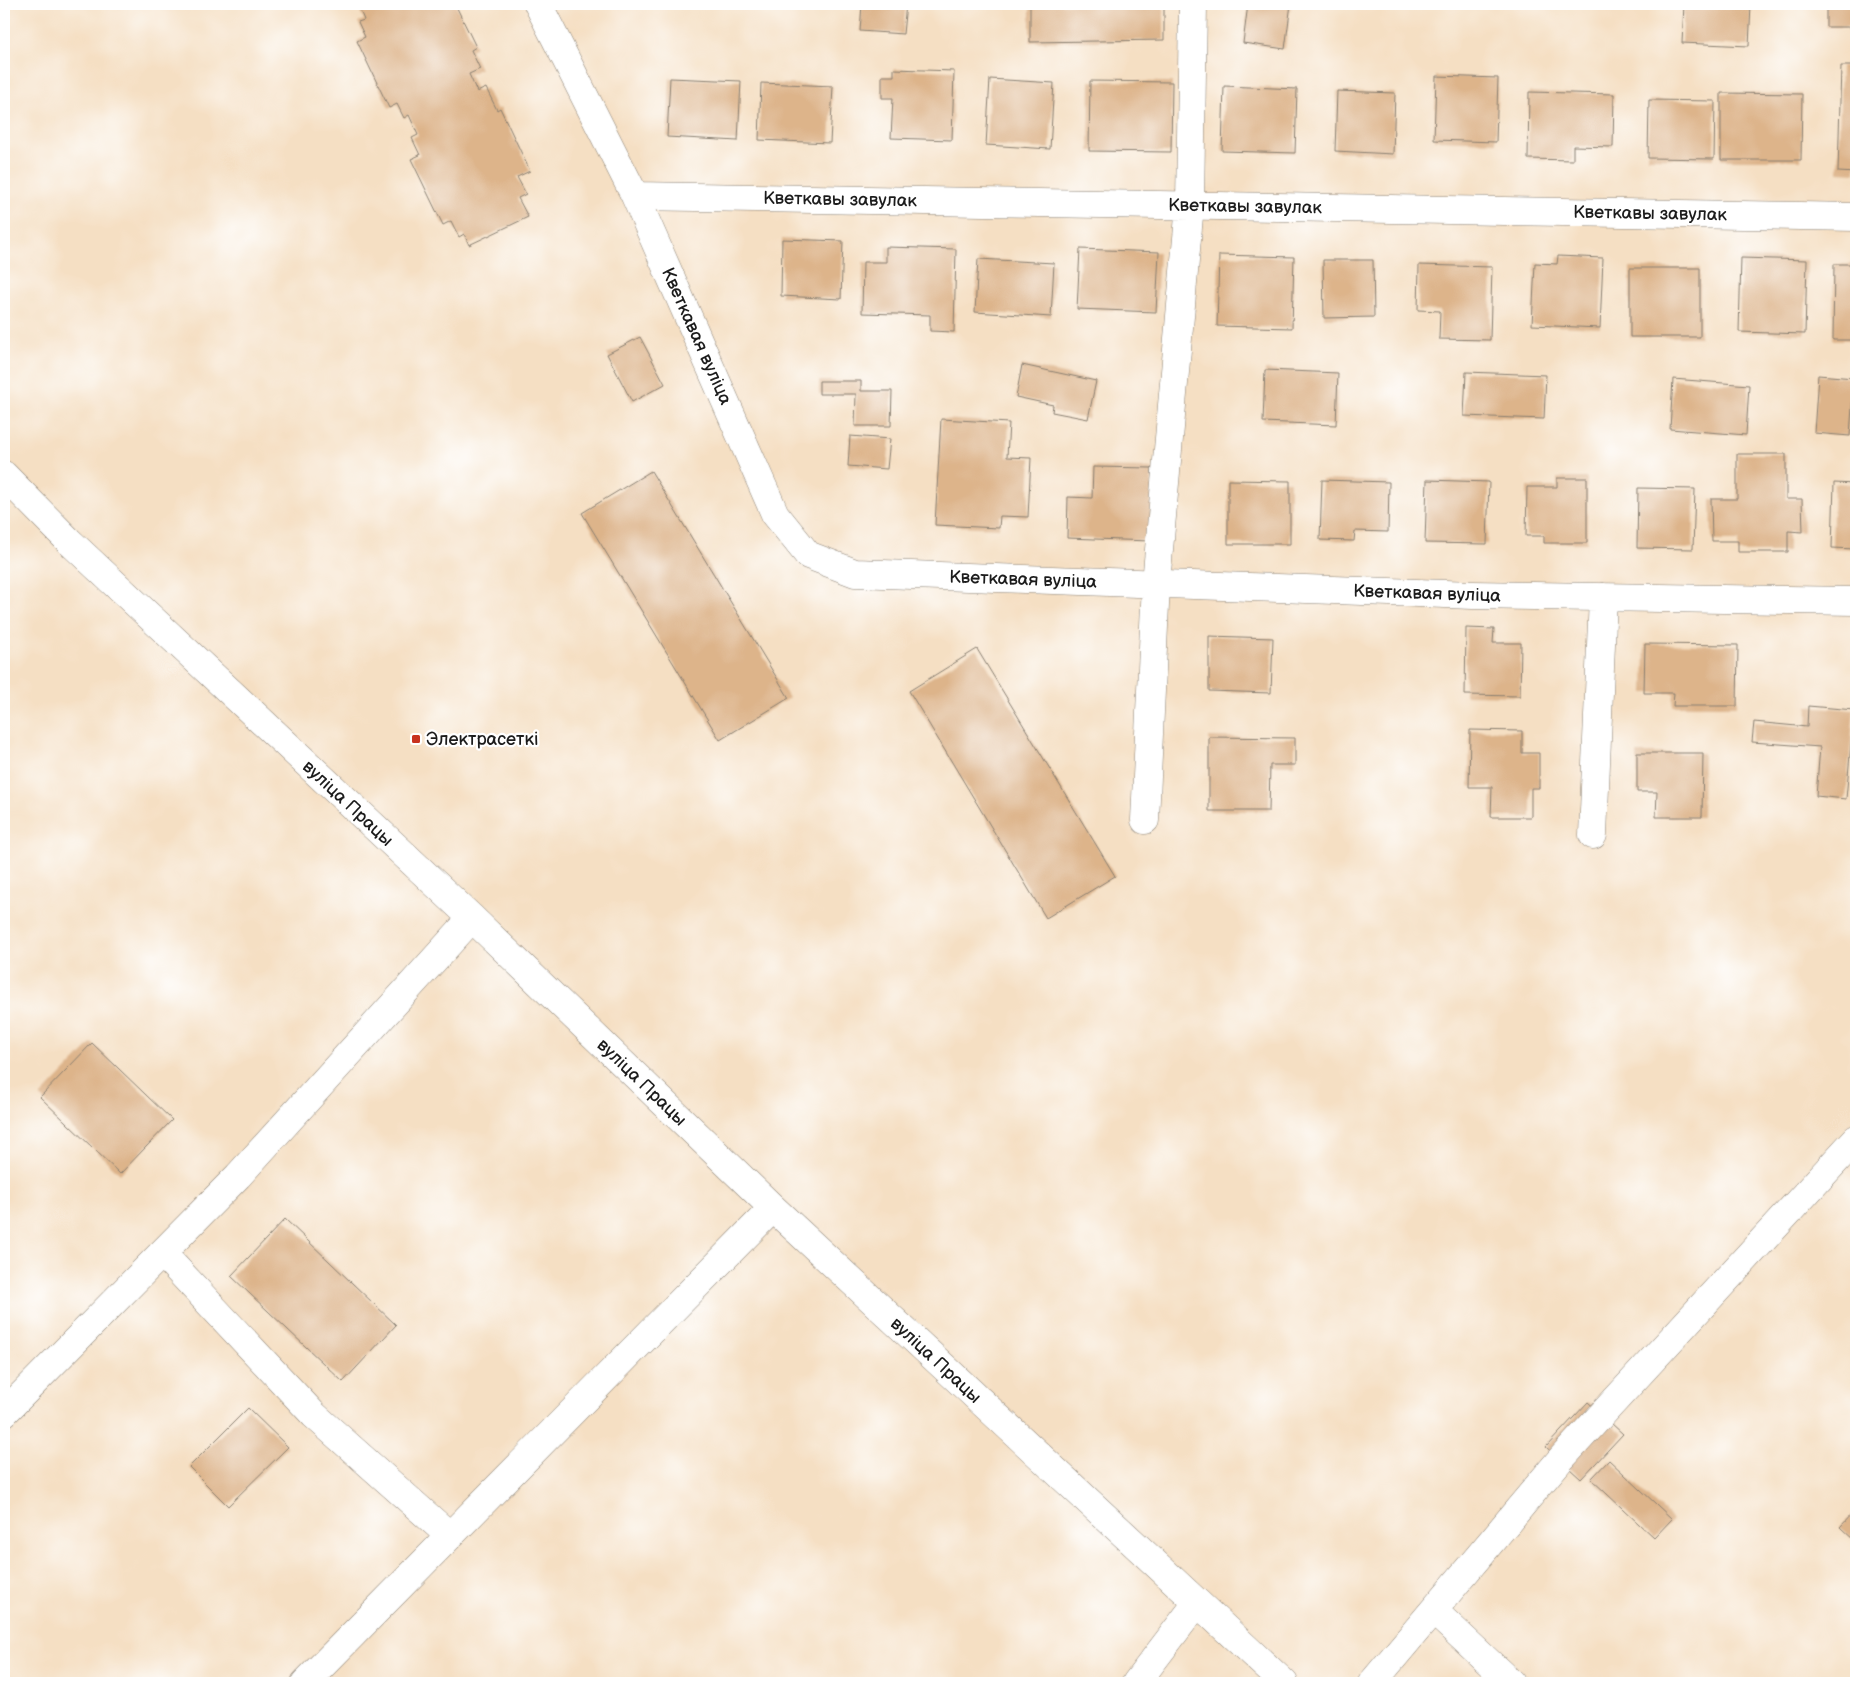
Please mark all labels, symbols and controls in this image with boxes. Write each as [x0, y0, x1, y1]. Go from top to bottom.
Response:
street label: Кветкавы завулак [763, 188, 918, 211]
street label: Кветкавы завулак [1168, 195, 1323, 218]
street label: Кветкавы завулак [1573, 202, 1728, 225]
street label: Кветкавая вуліца [657, 264, 736, 408]
street label: Кветкавая вуліца [949, 566, 1098, 593]
street label: Кветкавая вуліца [1353, 580, 1502, 607]
place label: Электрасеткі [426, 729, 538, 750]
marker: Электрасеткі [410, 733, 422, 745]
street label: вуліца Працы [298, 756, 397, 851]
street label: вуліца Працы [593, 1034, 691, 1130]
street label: вуліца Працы [886, 1313, 985, 1408]

